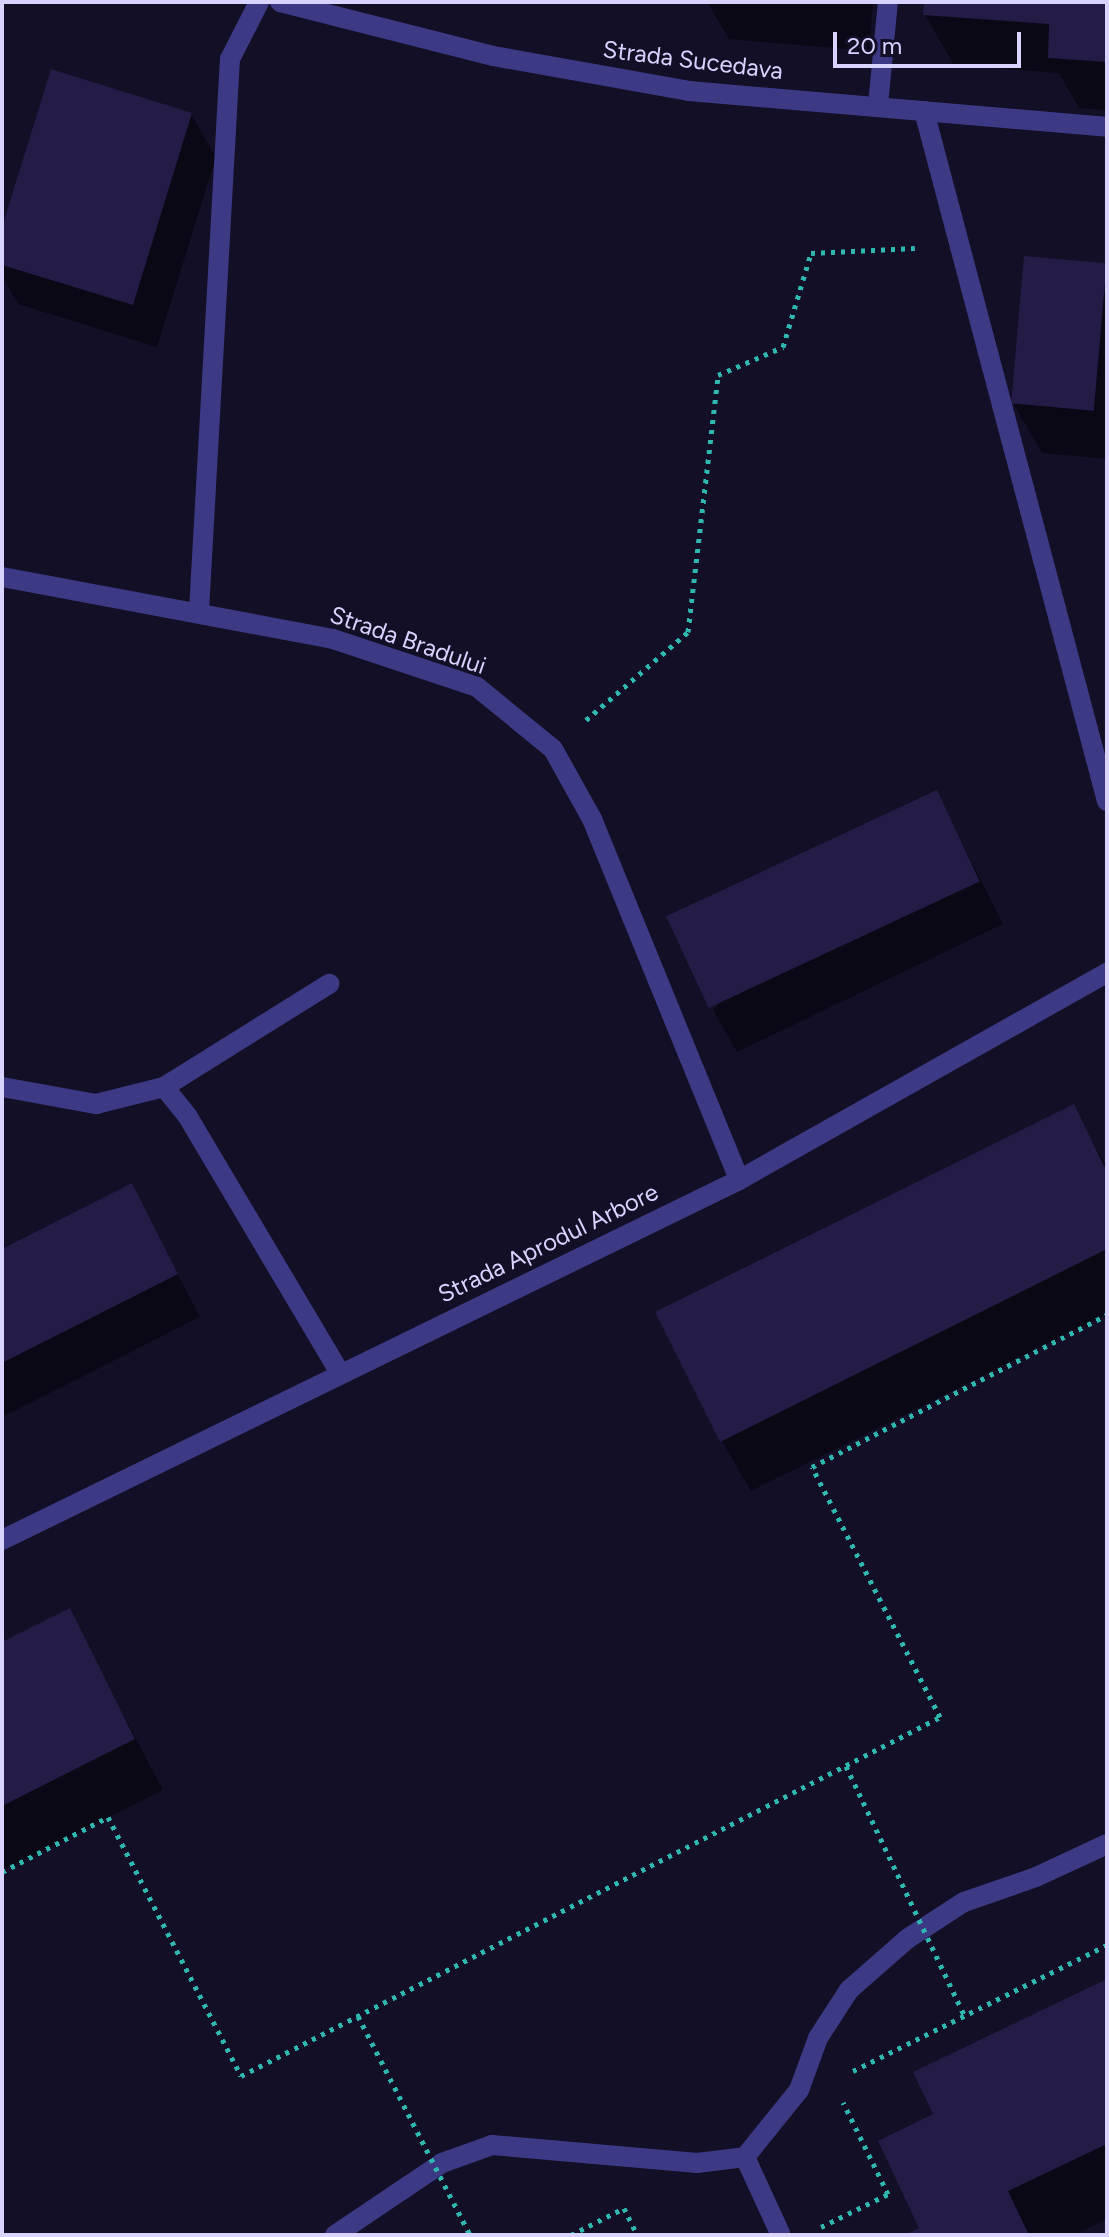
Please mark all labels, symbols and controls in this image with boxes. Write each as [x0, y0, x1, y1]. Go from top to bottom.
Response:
scale bar [837, 16, 1025, 66]
text: 20 m [847, 31, 902, 60]
street label: Strada Sucedava [601, 35, 785, 85]
street label: Strada Bradului [326, 600, 490, 680]
street label: Strada Aprodul Arbore [433, 1177, 663, 1309]

